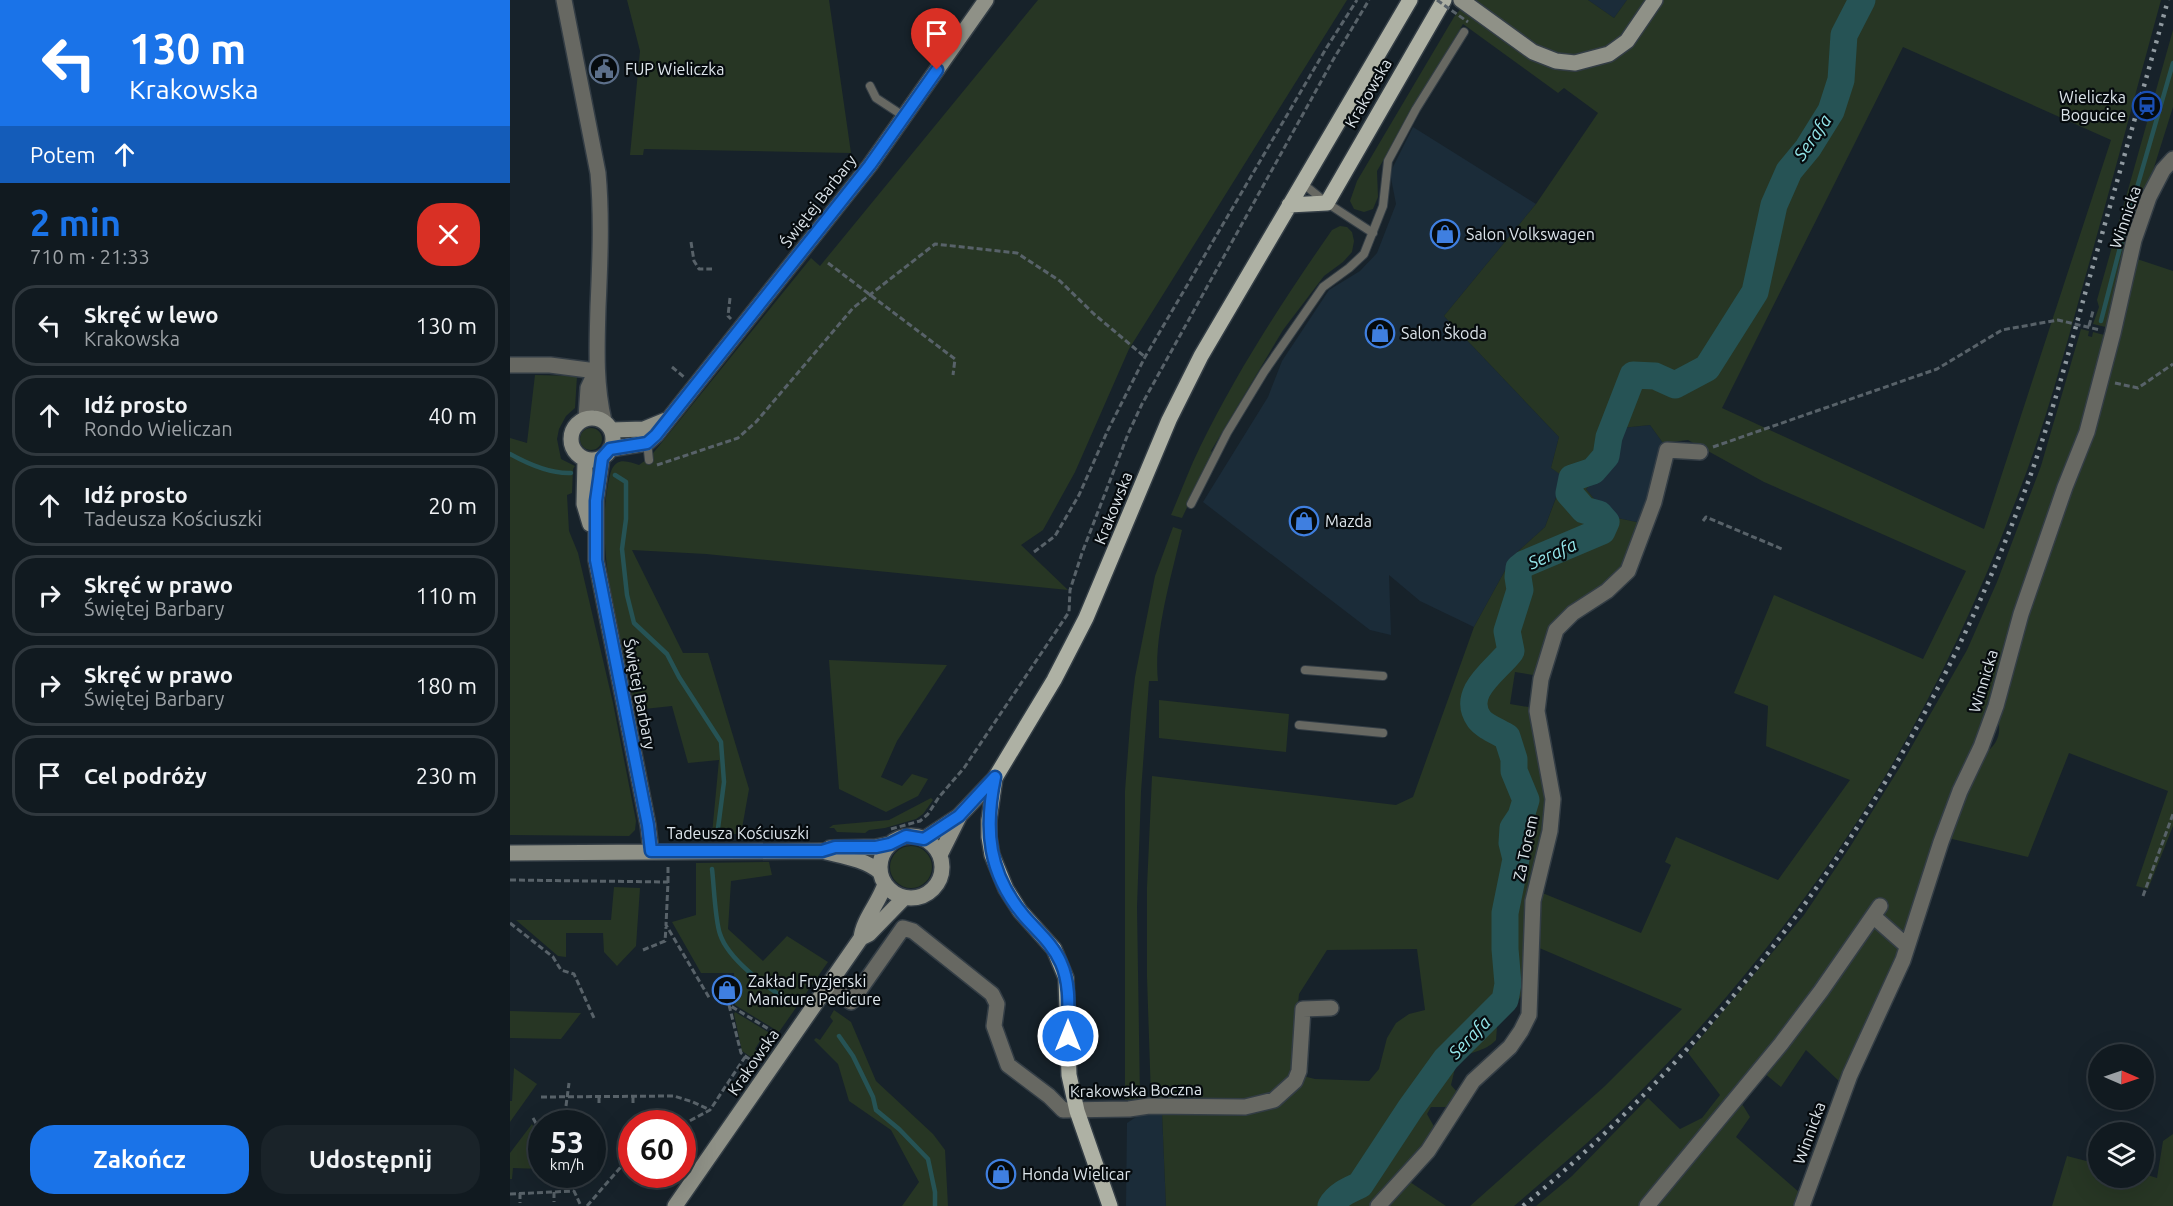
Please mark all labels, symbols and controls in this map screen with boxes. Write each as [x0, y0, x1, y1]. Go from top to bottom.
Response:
pin [911, 8, 962, 70]
icon: arrive [920, 17, 953, 50]
icon: left [30, 24, 108, 102]
text: 130 m [129, 25, 246, 72]
public building icon: FUP Wieliczka [588, 53, 620, 85]
street label: Krakowska [1341, 55, 1395, 131]
place label: FUP Wieliczka [625, 60, 725, 78]
text: Krakowska [129, 74, 259, 104]
place label: Wieliczka Bogucice [2059, 88, 2126, 124]
station icon: Wieliczka Bogucice [2131, 90, 2163, 122]
water label: Serafa [1789, 110, 1836, 165]
icon: ahead [108, 138, 141, 171]
text: Potem [30, 142, 96, 167]
street label: Świętej Barbary [776, 150, 860, 251]
street label: Winnicka [2106, 183, 2144, 251]
text: 2 min [30, 202, 121, 243]
button: close [417, 203, 480, 266]
shop icon: Salon Volkswagen [1429, 218, 1461, 250]
place label: Salon Volkswagen [1466, 225, 1595, 243]
text: 710 m · 21:33 [30, 245, 150, 268]
text: Skręć w lewo [84, 302, 218, 327]
icon: left [33, 309, 66, 342]
text: 130 m [416, 313, 477, 338]
shop icon: Salon Škoda [1364, 317, 1396, 349]
place label: Salon Škoda [1401, 323, 1487, 342]
text: Krakowska [84, 327, 180, 350]
text: Idź prosto [84, 392, 188, 417]
icon: ahead [33, 399, 66, 432]
text: 40 m [428, 403, 477, 428]
text: Rondo Wieliczan [84, 417, 233, 440]
street label: Krakowska [1090, 469, 1136, 547]
text: Idź prosto [84, 482, 188, 507]
icon: ahead [33, 489, 66, 522]
text: 20 m [428, 493, 477, 518]
shop icon: Mazda [1288, 505, 1320, 537]
text: Tadeusza Kościuszki [84, 507, 262, 530]
place label: Mazda [1325, 512, 1372, 530]
water label: Serafa [1524, 533, 1580, 574]
text: Skręć w prawo [84, 572, 233, 597]
icon: right [33, 579, 66, 612]
text: 110 m [416, 583, 477, 608]
text: Świętej Barbary [84, 597, 224, 620]
street label: Świętej Barbary [620, 637, 661, 751]
street label: Winnicka [1965, 647, 2001, 715]
text: Skręć w prawo [84, 662, 233, 687]
icon: right [33, 669, 66, 702]
text: 180 m [416, 673, 477, 698]
text: Świętej Barbary [84, 687, 224, 710]
icon: arrive [33, 759, 66, 792]
text: Cel podróży [84, 763, 207, 788]
text: 230 m [416, 763, 477, 788]
street label: Za Torem [1509, 813, 1541, 883]
street label: Tadeusza Kościuszki [667, 824, 809, 842]
place label: Zakład Fryzjerski Manicure Pedicure [748, 972, 881, 1008]
shop icon: Zakład Fryzjerski Manicure Pedicure [711, 974, 743, 1006]
position arrow [1036, 1004, 1100, 1068]
water label: Serafa [1443, 1011, 1495, 1064]
street label: Krakowska [724, 1025, 782, 1099]
north arrow [2088, 1044, 2154, 1110]
map controls [2088, 1044, 2154, 1188]
street label: Krakowska Boczna [1070, 1080, 1202, 1100]
street label: Winnicka [1789, 1099, 1829, 1167]
speed limit sign: 60 [618, 1110, 696, 1188]
button: layers [2088, 1122, 2154, 1188]
button: Zakończ [30, 1125, 249, 1194]
button: Udostępnij [261, 1125, 480, 1194]
text: 53 [550, 1125, 584, 1159]
text: km/h [550, 1156, 584, 1173]
shop icon: Honda Wielicar [985, 1158, 1017, 1190]
place label: Honda Wielicar [1022, 1165, 1131, 1183]

